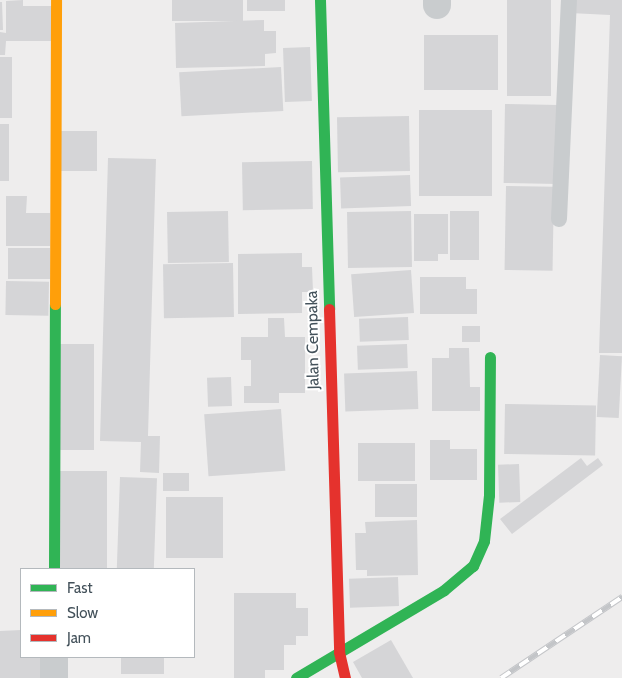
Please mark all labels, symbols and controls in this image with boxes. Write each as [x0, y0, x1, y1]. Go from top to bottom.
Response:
street label: Jalan Cempaka [303, 290, 323, 390]
legend [20, 568, 195, 658]
text: Fast [67, 579, 92, 597]
text: Slow [67, 604, 98, 622]
text: Jam [67, 629, 91, 647]

